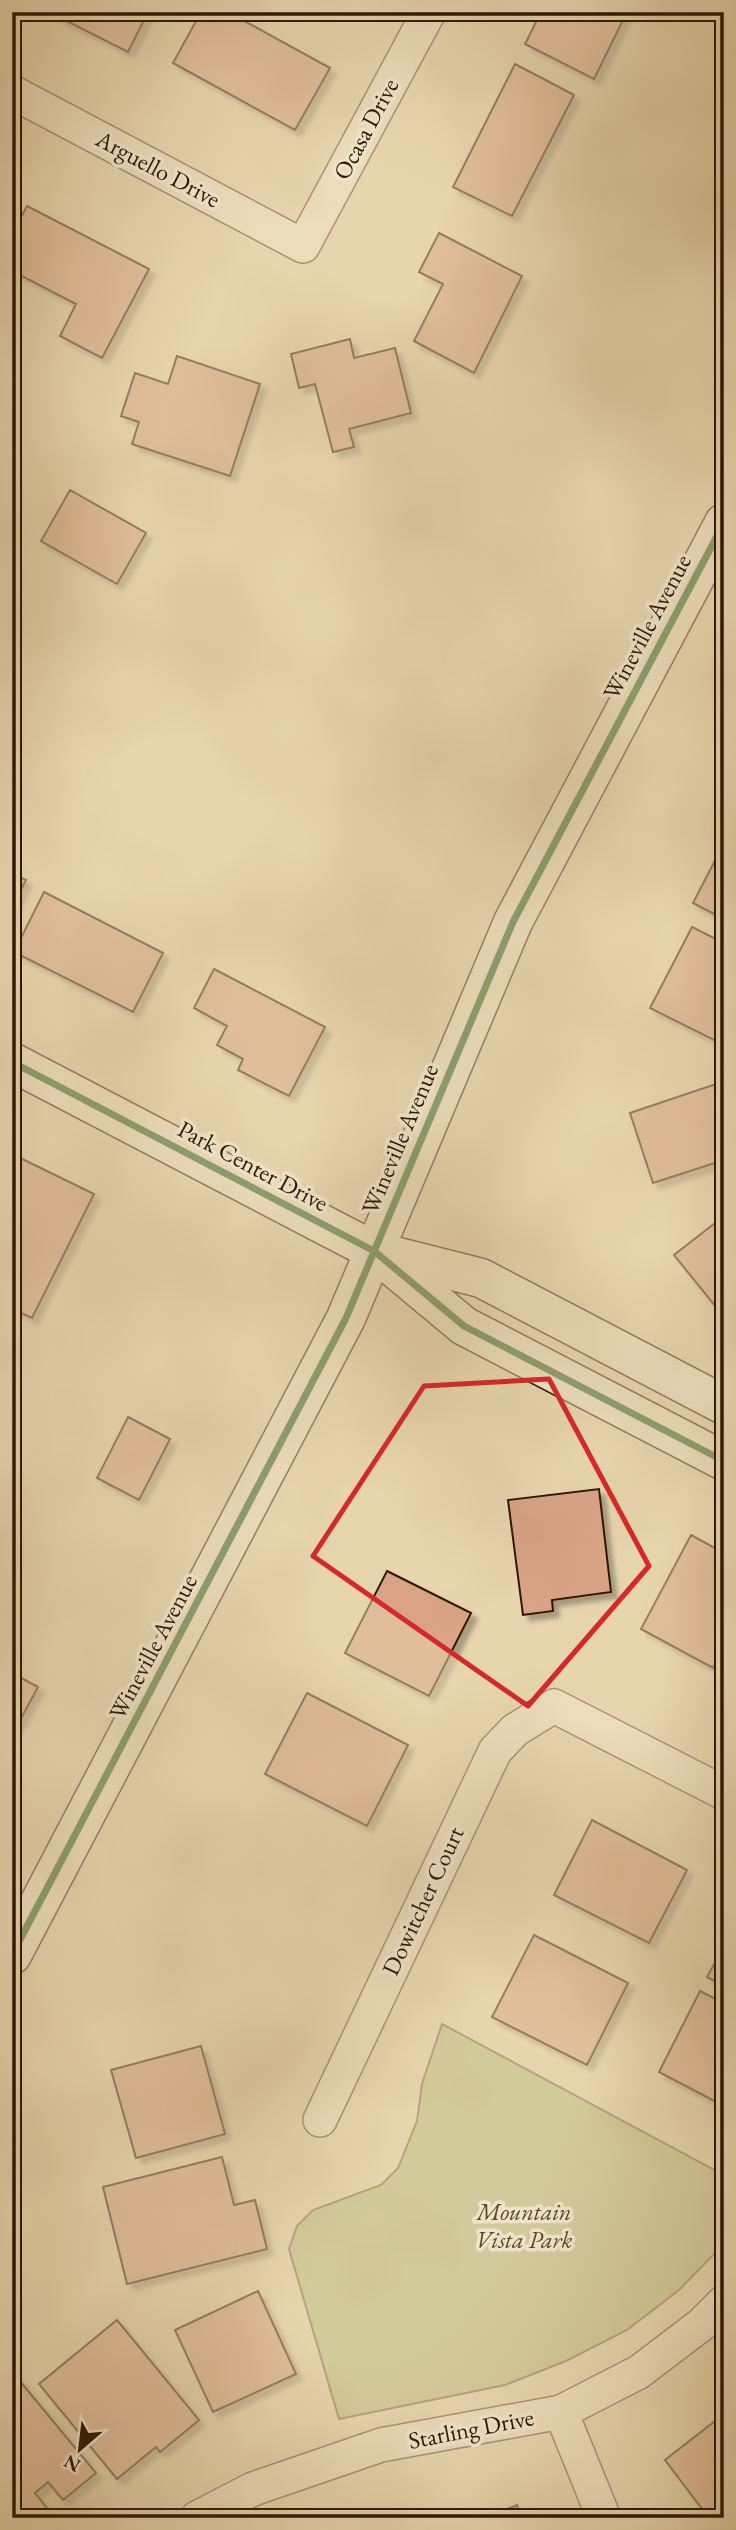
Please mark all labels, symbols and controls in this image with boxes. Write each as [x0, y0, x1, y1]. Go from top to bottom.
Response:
street label: Ocasa Drive [326, 73, 405, 185]
street label: Arguello Drive [90, 122, 226, 214]
street label: Wineville Avenue [595, 549, 698, 705]
street label: Wineville Avenue [354, 1059, 445, 1219]
street label: Park Center Drive [173, 1113, 334, 1218]
street label: Wineville Avenue [101, 1569, 204, 1725]
street label: Dowitcher Court [374, 1821, 471, 1980]
park label: Mountain Vista Park [474, 2196, 573, 2255]
street label: Starling Drive [406, 2401, 536, 2456]
north arrow [46, 2414, 116, 2484]
text: N [59, 2449, 85, 2478]

